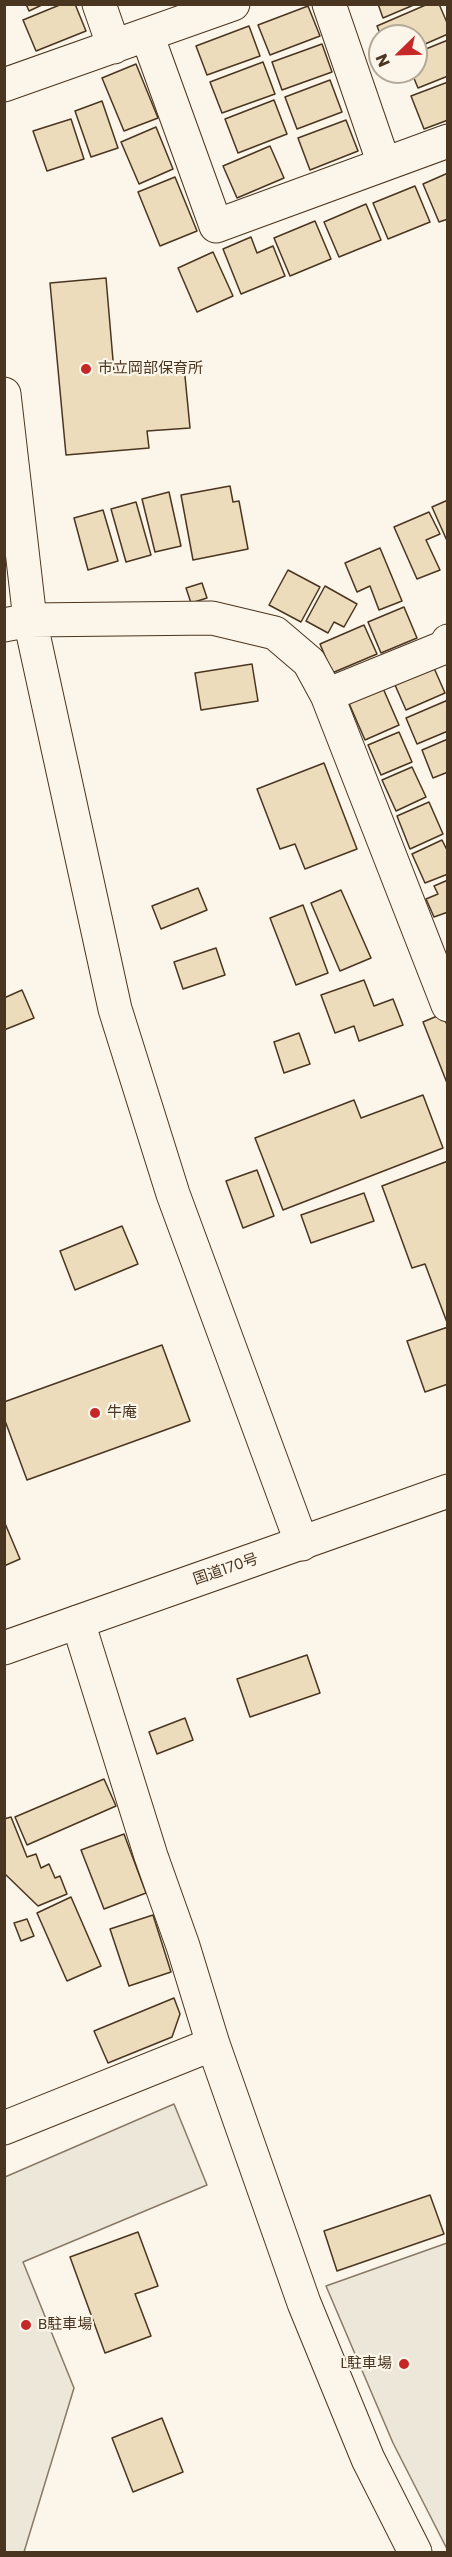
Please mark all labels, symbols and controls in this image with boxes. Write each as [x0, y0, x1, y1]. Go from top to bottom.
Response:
north arrow [368, 24, 428, 84]
text: N [370, 50, 396, 70]
place label: 市立岡部保育所 [98, 360, 203, 378]
marker: 市立岡部保育所 [79, 362, 93, 376]
place label: 牛庵 [107, 1404, 137, 1422]
marker: 牛庵 [88, 1406, 102, 1420]
street label: 国道170号 [191, 1551, 261, 1589]
place label: B駐車場 [38, 2316, 92, 2334]
marker: B駐車場 [19, 2318, 33, 2332]
place label: L駐車場 [341, 2355, 392, 2373]
marker: L駐車場 [397, 2357, 411, 2371]

